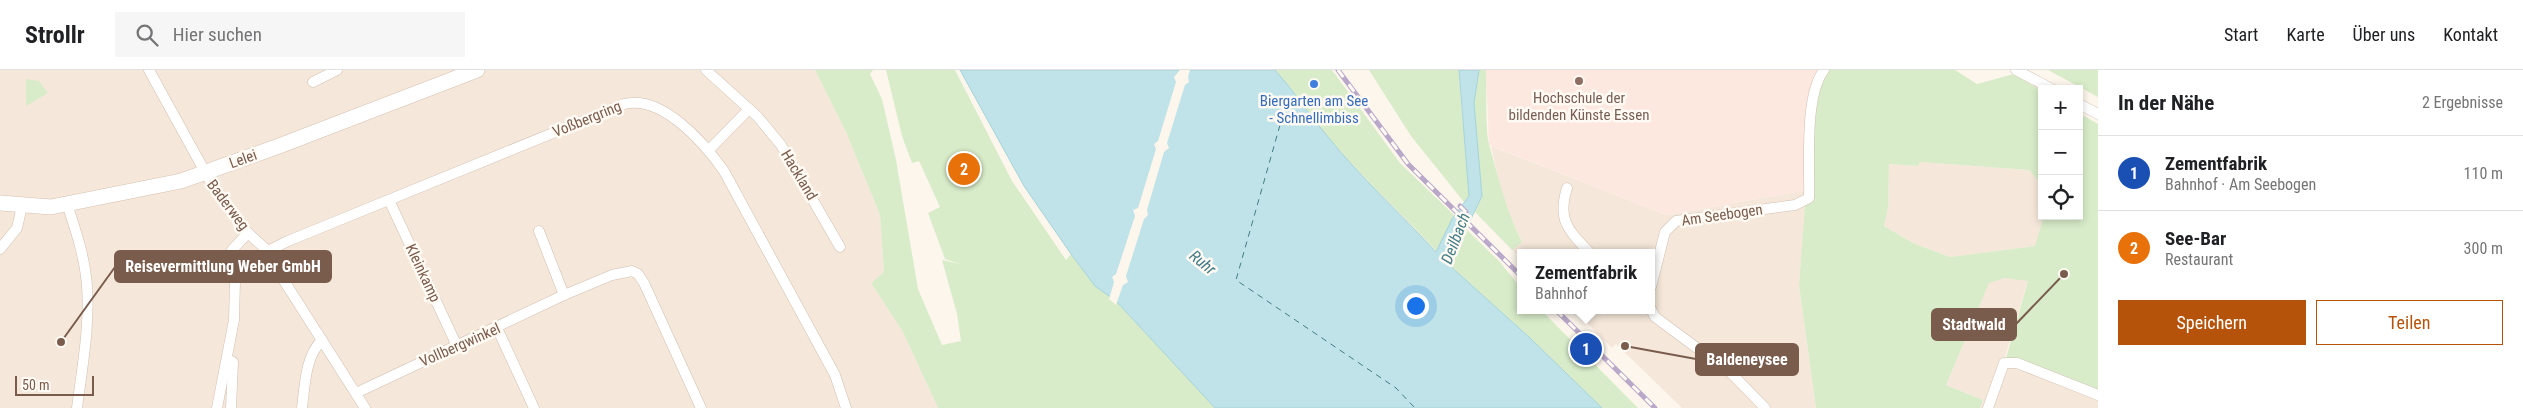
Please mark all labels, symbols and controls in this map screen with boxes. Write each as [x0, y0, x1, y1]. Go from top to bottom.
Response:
search box [115, 12, 465, 57]
text: Strollr [25, 21, 85, 49]
icon: search [133, 21, 161, 49]
text: Hier suchen [173, 23, 262, 46]
text: Start [2224, 24, 2258, 45]
text: Karte [2286, 24, 2325, 45]
text: Über uns [2353, 24, 2415, 45]
text: Kontakt [2443, 24, 2498, 45]
marker: Hochschule der bildenden Künste Essen [1573, 75, 1585, 87]
marker: Biergarten am See - Schnellimbiss [1308, 78, 1320, 90]
map controls [2038, 85, 2083, 220]
button: + [2038, 85, 2083, 130]
place label: Hochschule der bildenden Künste Essen [1509, 89, 1649, 124]
text: In der Nähe [2118, 91, 2214, 115]
place label: Biergarten am See - Schnellimbiss [1260, 92, 1368, 127]
text: 2 Ergebnisse [2422, 93, 2503, 112]
street label: Voßbergring [550, 97, 624, 141]
button: − [2038, 130, 2083, 175]
street label: Lelei [227, 146, 259, 172]
street label: Hackland [777, 147, 821, 203]
pin: 2 [948, 150, 980, 188]
text: Zementfabrik [2165, 152, 2267, 175]
text: 1 [2130, 164, 2138, 183]
text: 110 m [2464, 164, 2503, 183]
button: locate [2038, 175, 2083, 220]
text: Bahnhof · Am Seebogen [2165, 175, 2316, 194]
street label: Baderweg [203, 176, 253, 234]
street label: Am Seebogen [1680, 200, 1764, 230]
water label: Deilbach [1437, 210, 1474, 266]
text: See-Bar [2165, 227, 2226, 250]
text: 2 [2130, 239, 2138, 258]
text: 300 m [2464, 239, 2503, 258]
street label: Kleinkamp [402, 241, 444, 305]
water label: Ruhr [1186, 246, 1221, 279]
popup [1517, 249, 1655, 314]
text: Restaurant [2165, 250, 2233, 269]
callout: Reisevermittlung Weber GmbH [115, 251, 331, 282]
text: Reisevermittlung Weber GmbH [125, 257, 321, 276]
text: Zementfabrik [1535, 261, 1637, 284]
text: Bahnhof [1535, 284, 1588, 303]
your location [1403, 293, 1429, 319]
button: Speichern [2118, 300, 2306, 345]
button: Teilen [2316, 300, 2503, 345]
callout: Stadtwald [1932, 309, 2016, 340]
text: Stadtwald [1942, 315, 2006, 334]
street label: Vollbergwinkel [417, 319, 503, 371]
pin: 1 [1570, 330, 1602, 368]
callout: Baldeneysee [1696, 344, 1798, 375]
text: Baldeneysee [1706, 350, 1788, 369]
scale bar [15, 373, 94, 396]
text: 50 m [22, 377, 50, 393]

